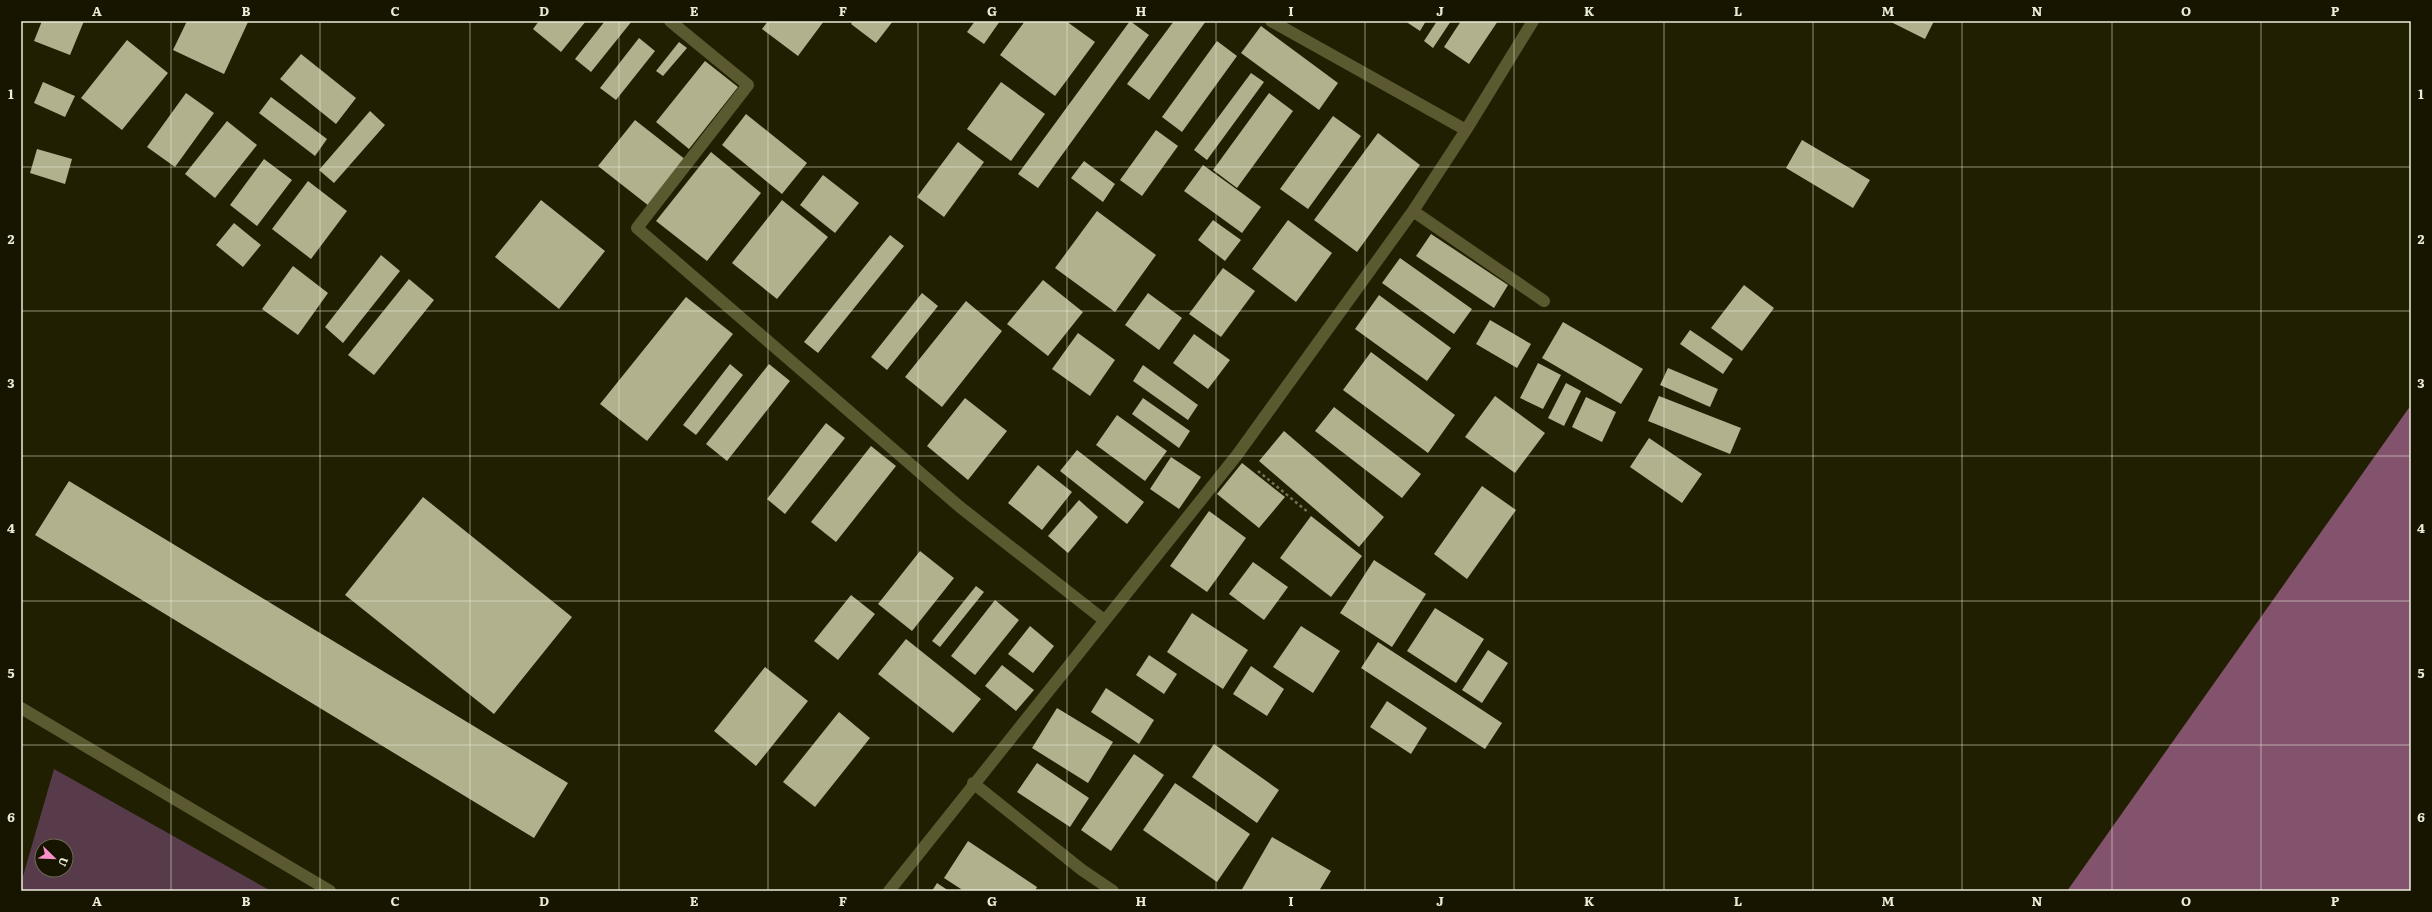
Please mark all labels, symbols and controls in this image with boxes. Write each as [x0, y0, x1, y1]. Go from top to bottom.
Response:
text: A [92, 1, 102, 20]
text: B [242, 1, 251, 20]
text: C [390, 1, 400, 20]
text: D [539, 1, 549, 20]
text: E [690, 1, 699, 20]
text: F [839, 1, 847, 20]
text: G [987, 1, 997, 20]
text: H [1136, 1, 1147, 20]
text: I [1288, 1, 1294, 20]
text: J [1436, 1, 1444, 20]
text: K [1584, 1, 1595, 20]
text: L [1734, 1, 1742, 20]
text: M [1882, 1, 1895, 20]
text: N [2032, 1, 2043, 20]
text: O [2181, 1, 2191, 20]
text: P [2331, 1, 2340, 20]
text: 1 [8, 84, 14, 103]
text: 1 [2418, 84, 2424, 103]
text: 2 [8, 229, 15, 248]
text: 2 [2418, 229, 2425, 248]
text: 3 [7, 373, 15, 392]
text: 3 [2417, 373, 2425, 392]
text: 4 [7, 518, 15, 537]
text: 4 [2417, 518, 2425, 537]
text: 5 [7, 663, 15, 682]
text: 5 [2417, 663, 2425, 682]
text: 6 [7, 807, 15, 826]
text: 6 [2417, 807, 2425, 826]
north arrow [34, 838, 74, 878]
text: U [55, 855, 73, 870]
text: A [92, 891, 102, 910]
text: B [242, 891, 251, 910]
text: C [390, 891, 400, 910]
text: D [539, 891, 549, 910]
text: E [690, 891, 699, 910]
text: F [839, 891, 847, 910]
text: G [987, 891, 997, 910]
text: H [1136, 891, 1147, 910]
text: I [1288, 891, 1294, 910]
text: J [1436, 891, 1444, 910]
text: K [1584, 891, 1595, 910]
text: L [1734, 891, 1742, 910]
text: M [1882, 891, 1895, 910]
text: N [2032, 891, 2043, 910]
text: O [2181, 891, 2191, 910]
text: P [2331, 891, 2340, 910]

